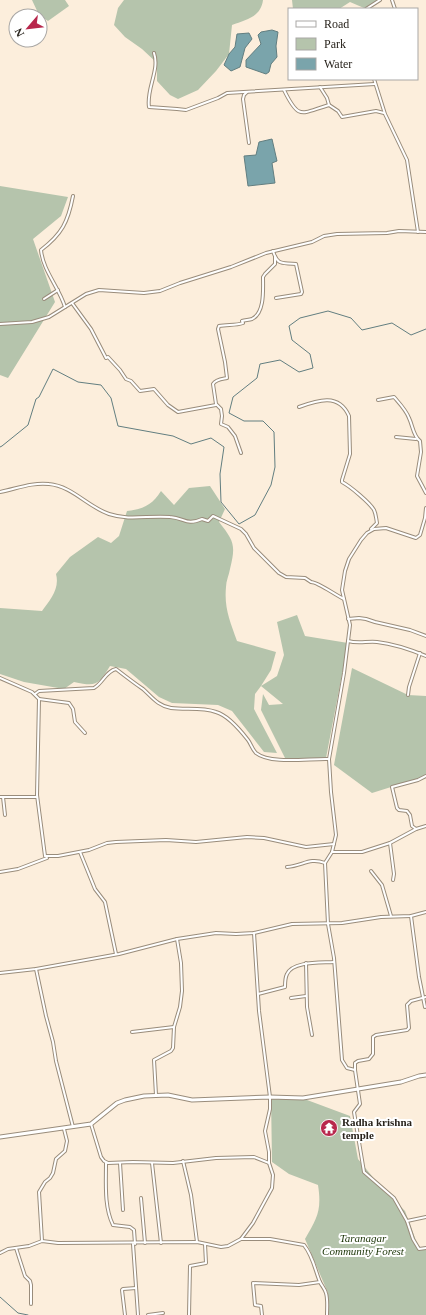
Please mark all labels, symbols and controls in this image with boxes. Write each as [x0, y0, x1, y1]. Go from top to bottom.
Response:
north arrow [8, 8, 48, 48]
legend [288, 8, 418, 80]
text: Road [324, 17, 349, 31]
text: N [12, 26, 26, 39]
text: Park [324, 37, 346, 51]
text: Water [324, 57, 352, 71]
place label: Radha krishna temple [342, 1116, 413, 1141]
temple icon: Radha krishna temple [319, 1118, 339, 1138]
park label: Taranagar Community Forest [322, 1232, 405, 1257]

